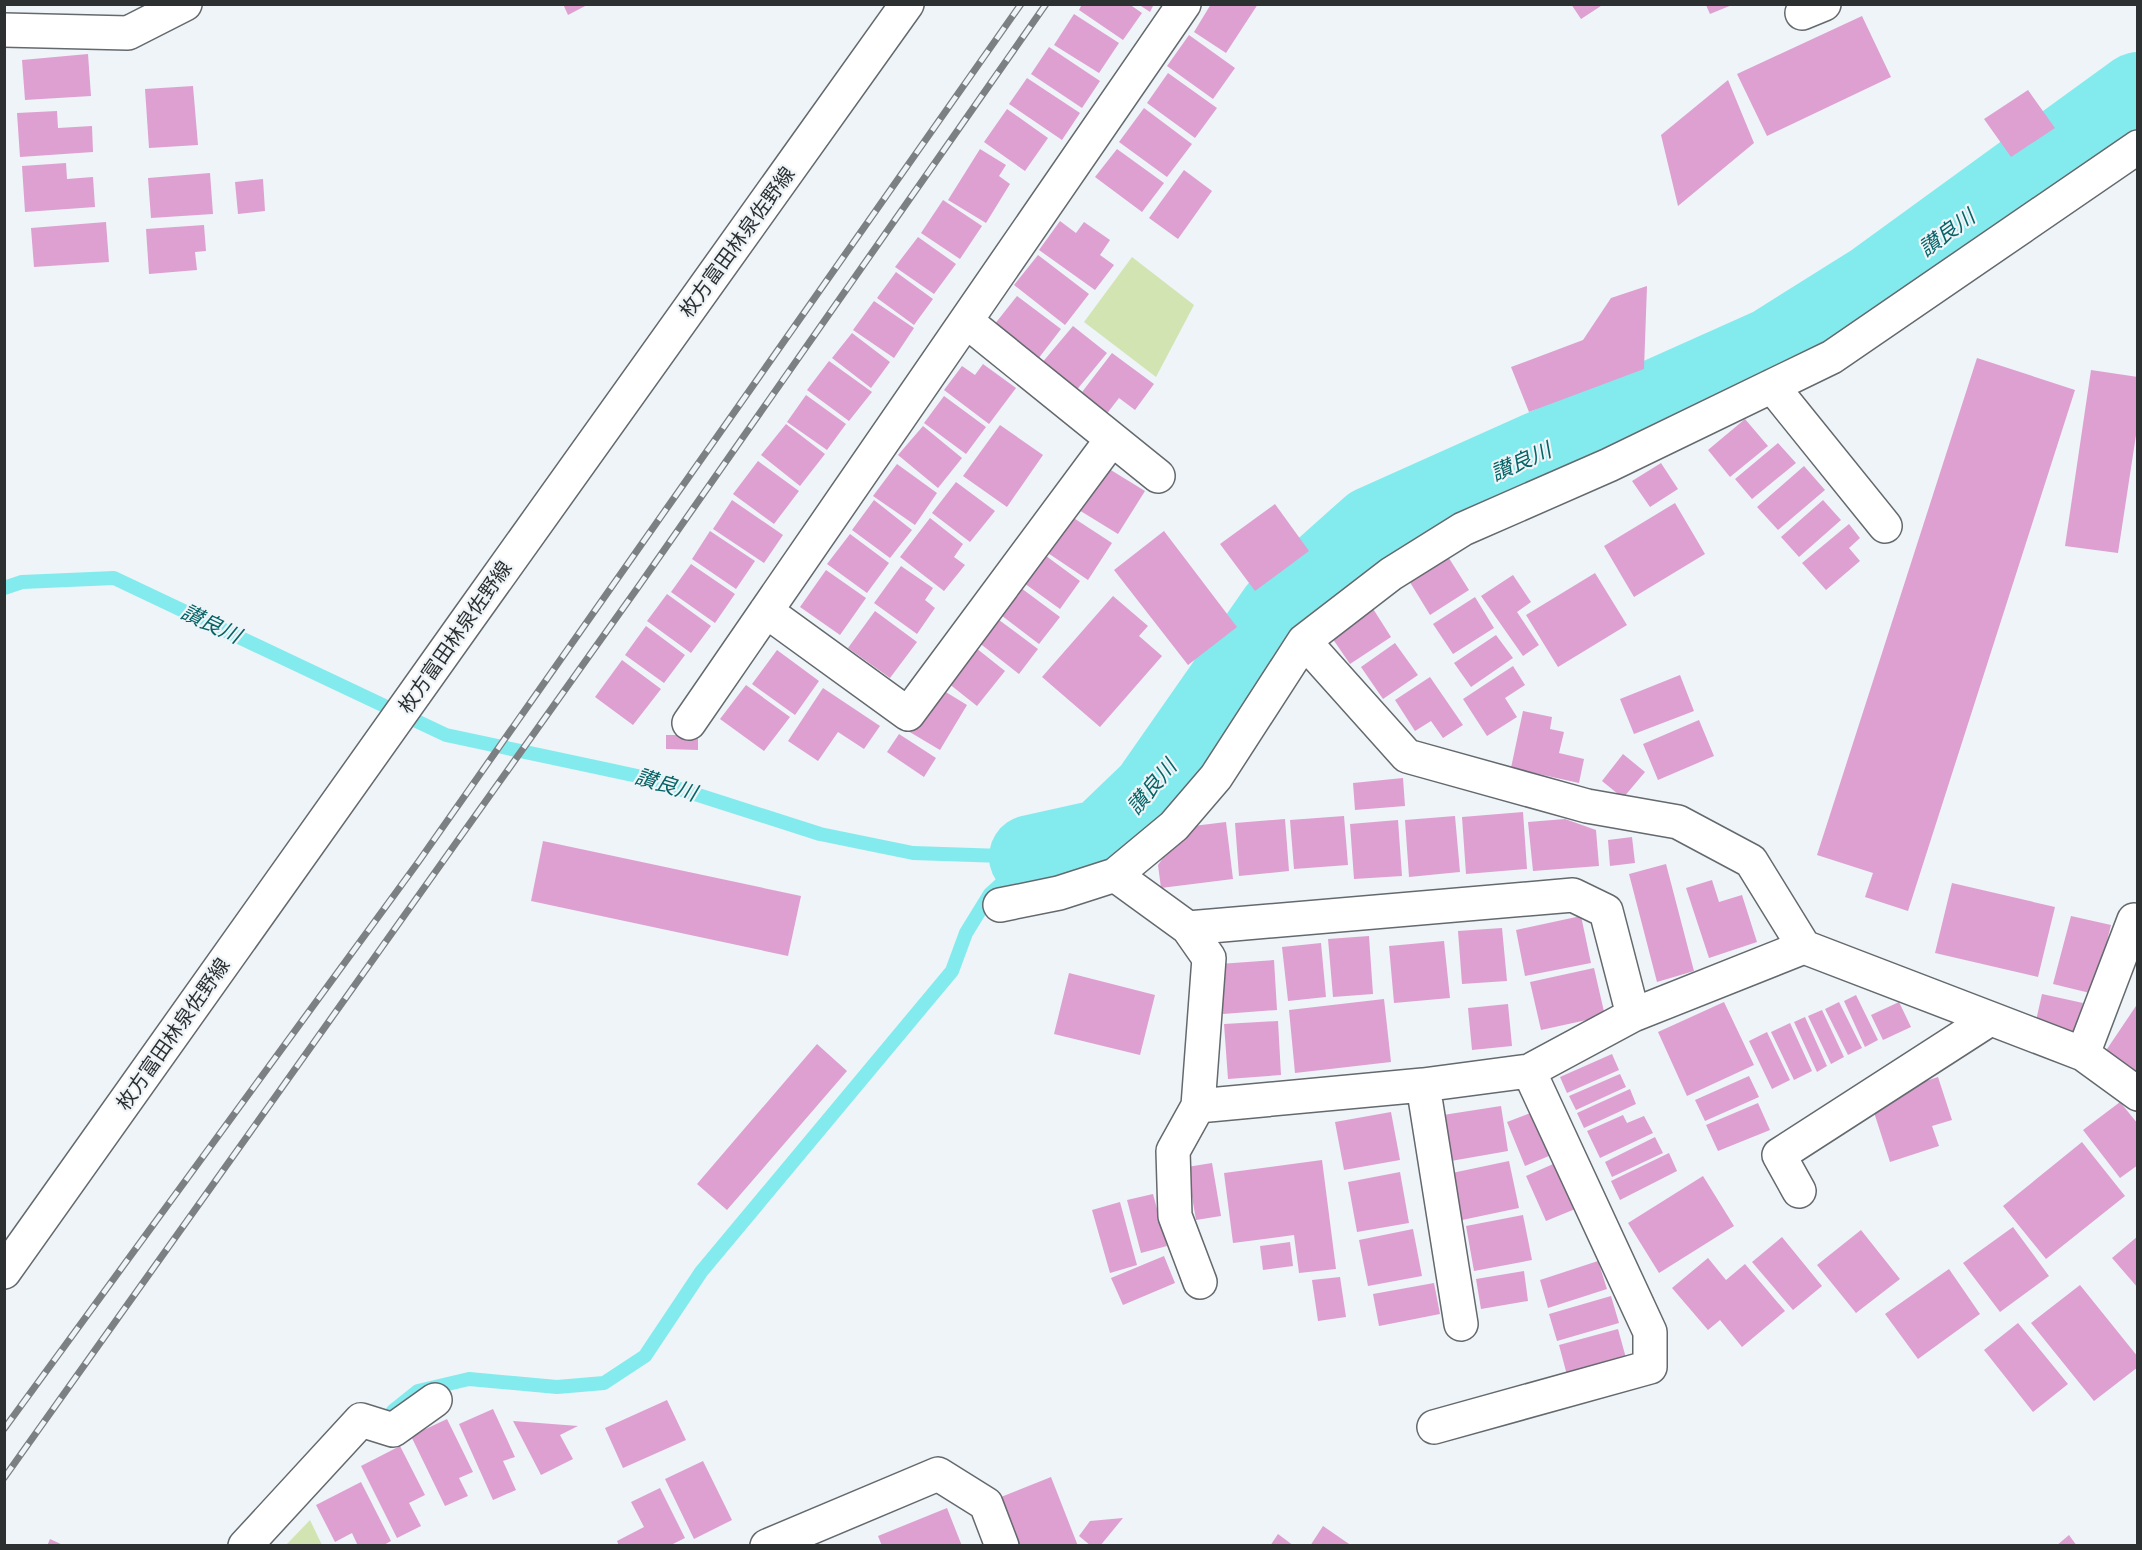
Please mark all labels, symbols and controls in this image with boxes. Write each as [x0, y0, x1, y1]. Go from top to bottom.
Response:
street label: 枚方富田林泉佐野線 [674, 162, 800, 322]
water label: 讃良川 [1914, 203, 1982, 262]
water label: 讃良川 [1487, 436, 1557, 487]
street label: 枚方富田林泉佐野線 [394, 556, 516, 718]
water label: 讃良川 [177, 599, 247, 650]
water label: 讃良川 [1122, 753, 1183, 819]
water label: 讃良川 [632, 763, 702, 807]
street label: 枚方富田林泉佐野線 [112, 953, 234, 1115]

